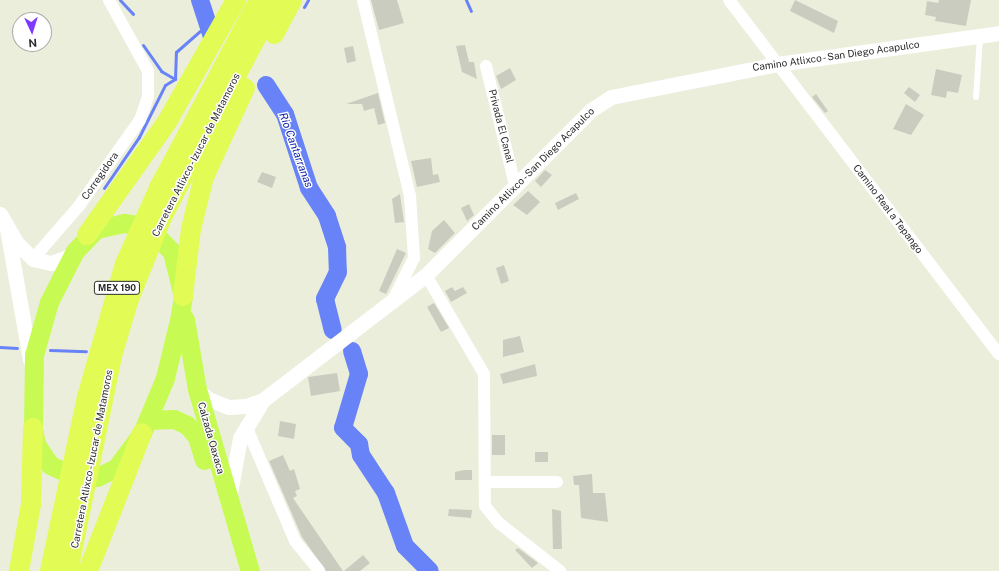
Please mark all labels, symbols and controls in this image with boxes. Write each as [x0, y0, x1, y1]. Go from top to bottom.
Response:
north arrow [12, 12, 52, 52]
text: N [28, 37, 37, 49]
street label: Camino Atlixco - San Diego Acapulco [750, 38, 922, 74]
street label: Carretera Atlixco - Izucar de Matamoros [149, 70, 243, 240]
street label: Privada El Canal [486, 88, 516, 164]
street label: Camino Atlixco - San Diego Acapulco [468, 104, 598, 234]
water label: Rio Cantarranas [276, 111, 316, 189]
street label: Corregidora [79, 150, 121, 202]
street label: Camino Real a Tepango [851, 162, 925, 256]
road number: MEX 190 [93, 281, 141, 295]
street label: Carretera Atlixco - Izucar de Matamoros [68, 367, 116, 551]
street label: Calzada Oaxaca [195, 401, 227, 475]

